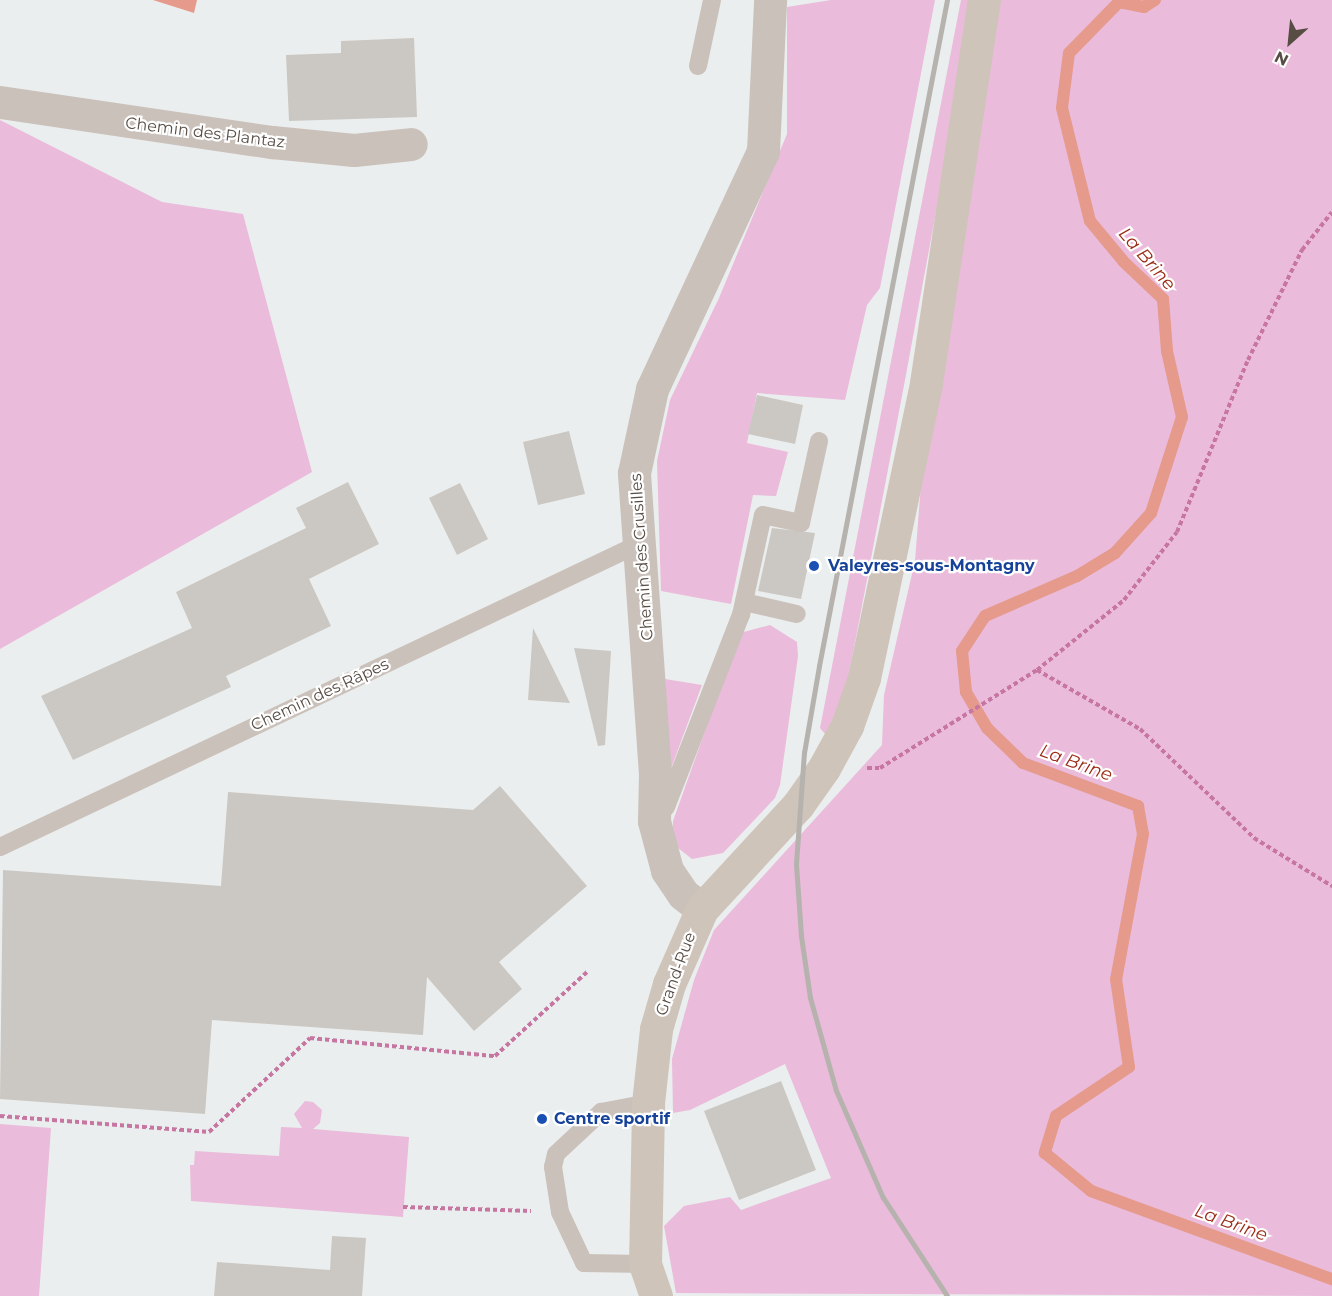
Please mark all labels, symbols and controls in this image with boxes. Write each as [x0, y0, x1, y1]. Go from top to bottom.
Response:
north arrow [1260, 12, 1320, 72]
text: N [1272, 47, 1292, 70]
street label: Chemin des Plantaz [124, 114, 286, 152]
water label: La Brine [1114, 223, 1180, 295]
street label: Chemin des Crusilles [627, 473, 657, 641]
place label: Valeyres-sous-Montagny [828, 556, 1035, 576]
marker: Valeyres-sous-Montagny [805, 557, 823, 575]
street label: Chemin des Râpes [248, 655, 392, 735]
water label: La Brine [1037, 740, 1115, 786]
street label: Grand-Rue [652, 930, 700, 1018]
place label: Centre sportif [554, 1109, 670, 1129]
marker: Centre sportif [535, 1112, 549, 1126]
water label: La Brine [1192, 1200, 1270, 1246]

